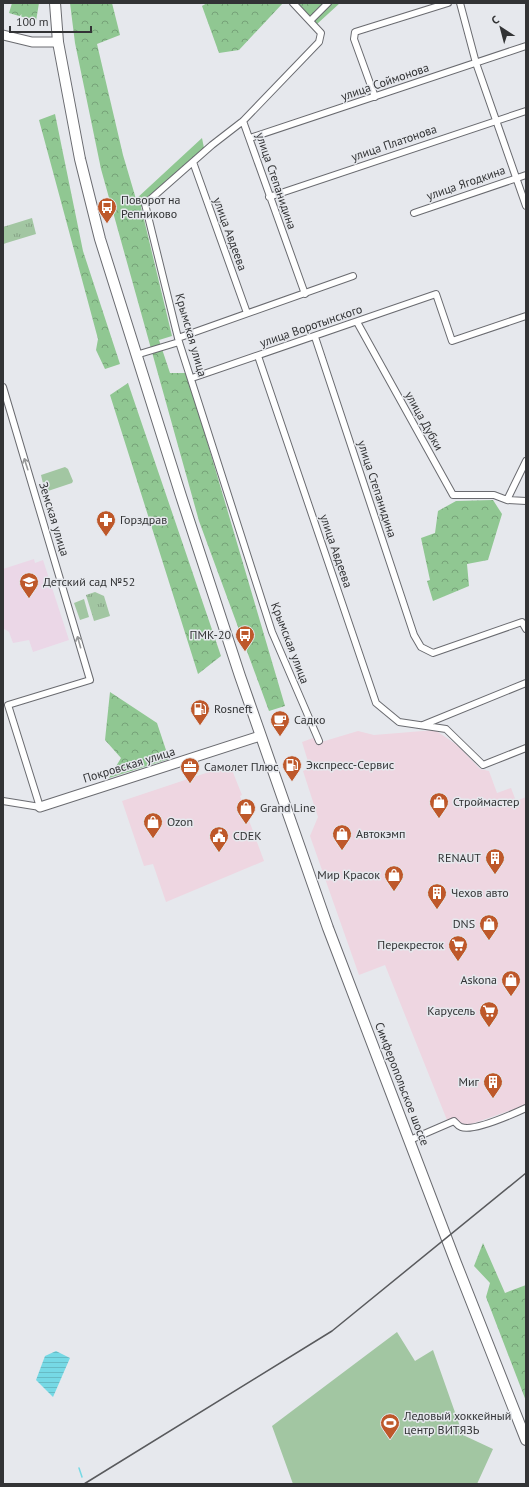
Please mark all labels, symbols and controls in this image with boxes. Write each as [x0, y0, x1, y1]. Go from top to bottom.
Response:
scale bar [10, 8, 91, 34]
north arrow [481, 8, 521, 48]
text: С [489, 12, 502, 27]
text: 100 m [16, 14, 49, 29]
street label: улица Соймонова [339, 59, 431, 104]
street label: улица Платонова [349, 121, 439, 164]
street label: улица Степанидина [253, 130, 300, 231]
street label: улица Ягодкина [424, 162, 507, 203]
place label: Поворот на Репниково [121, 192, 181, 221]
street label: улица Авдеева [210, 195, 251, 273]
bus stop icon: Поворот на Репниково [96, 196, 118, 224]
street label: Крымская улица [172, 291, 211, 378]
street label: улица Воротынского [258, 301, 364, 350]
street label: улица Дубки [402, 388, 447, 453]
street label: улица Степанидина [355, 438, 400, 539]
one-way arrow [22, 458, 29, 471]
street label: Земская улица [36, 480, 73, 558]
pharmacy icon: Горздрав [95, 509, 117, 537]
place label: Горздрав [120, 512, 167, 527]
street label: улица Авдеева [317, 512, 356, 590]
school or university icon: Детский сад №52 [18, 571, 40, 599]
place label: Детский сад №52 [43, 574, 135, 589]
street label: Крымская улица [268, 600, 313, 686]
bus stop icon: ПМК-20 [234, 624, 256, 652]
place label: ПМК-20 [190, 627, 231, 642]
one-way arrow [75, 636, 82, 649]
fuel station icon: Rosneft [189, 698, 211, 726]
place label: Rosneft [214, 701, 252, 716]
cafe icon: Садко [269, 709, 291, 737]
place label: Садко [294, 712, 325, 727]
street label: Покровская улица [81, 743, 177, 786]
fuel station icon: Экспресс-Сервис [281, 754, 303, 782]
office icon: Самолет Плюс [179, 756, 201, 784]
place label: Экспресс-Сервис [306, 757, 395, 772]
place label: Самолет Плюс [204, 759, 279, 774]
shop icon: Строймастер [428, 791, 450, 819]
place label: Строймастер [453, 794, 519, 809]
shop icon: Grand Line [235, 797, 257, 825]
place label: Grand Line [260, 800, 316, 815]
shop icon: Ozon [142, 811, 164, 839]
place label: Ozon [167, 814, 193, 829]
shop icon: Автокэмп [331, 823, 353, 851]
public building icon: CDEK [208, 825, 230, 853]
place label: Автокэмп [356, 826, 406, 841]
place label: CDEK [233, 828, 261, 843]
building icon: RENAUT [484, 847, 506, 875]
place label: RENAUT [438, 850, 481, 865]
shop icon: Мир Красок [383, 864, 405, 892]
place label: Мир Красок [317, 867, 380, 882]
building icon: Чехов авто [426, 882, 448, 910]
place label: Чехов авто [451, 885, 509, 900]
shop icon: DNS [478, 913, 500, 941]
place label: DNS [453, 916, 475, 931]
supermarket icon: Перекресток [447, 934, 469, 962]
place label: Перекресток [377, 937, 444, 952]
shop icon: Askona [500, 969, 522, 997]
place label: Askona [460, 972, 497, 987]
supermarket icon: Карусель [478, 1000, 500, 1028]
place label: Карусель [427, 1003, 475, 1018]
street label: Симферопольское шоссе [372, 1020, 433, 1148]
building icon: Миг [482, 1071, 504, 1099]
place label: Миг [459, 1074, 480, 1089]
place label: Ледовый хоккейный центр ВИТЯЗЬ [403, 1408, 511, 1437]
sports icon: Ледовый хоккейный центр ВИТЯЗЬ [379, 1412, 401, 1440]

